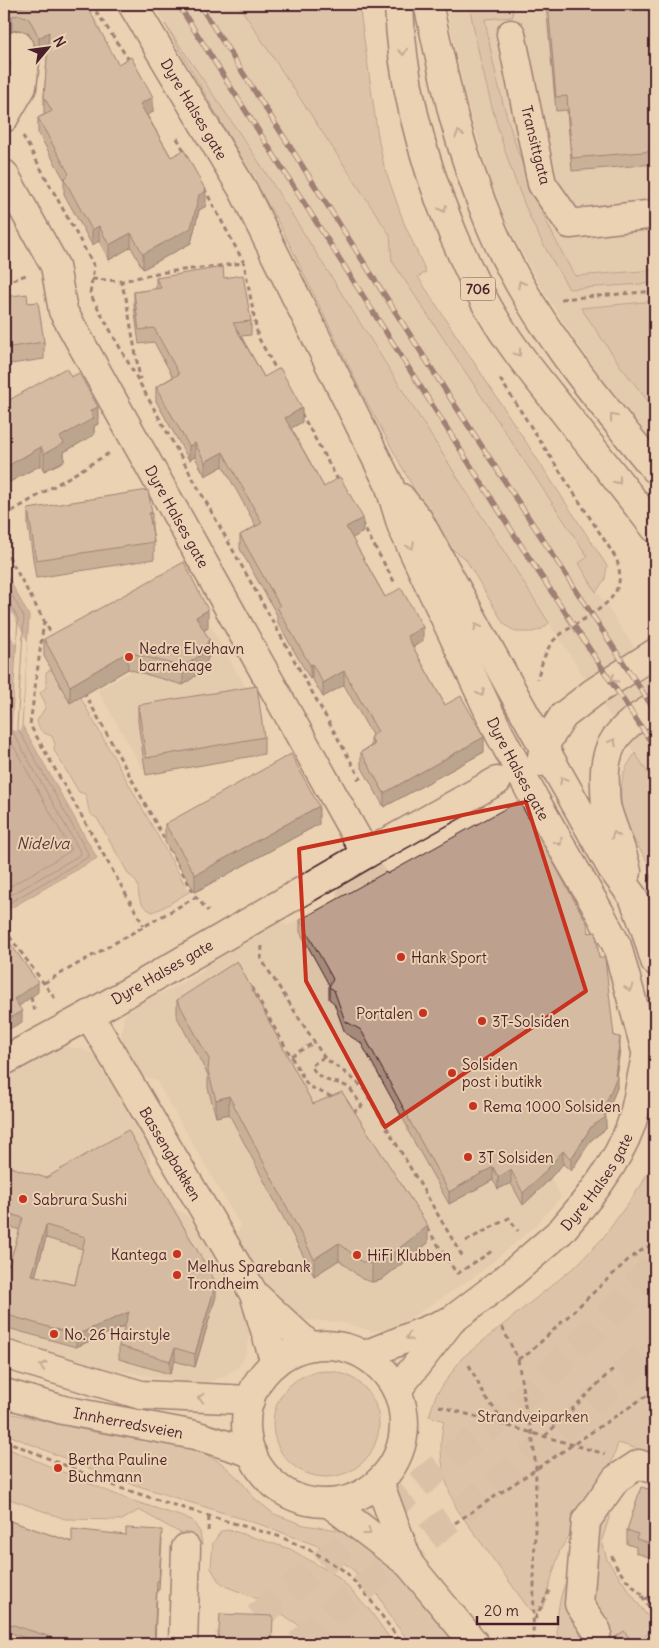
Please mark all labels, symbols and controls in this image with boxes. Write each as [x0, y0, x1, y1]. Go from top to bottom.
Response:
north arrow [22, 22, 72, 72]
text: N [49, 33, 70, 50]
one-way arrow [398, 48, 408, 57]
street label: Dyre Halses gate [157, 55, 232, 163]
street label: Transittgata [517, 103, 555, 187]
one-way arrow [455, 131, 465, 139]
one-way arrow [437, 204, 448, 213]
road number: 706 [460, 278, 496, 300]
one-way arrow [517, 280, 527, 289]
one-way arrow [512, 347, 521, 357]
one-way arrow [610, 414, 619, 423]
street label: Dyre Halses gate [141, 462, 214, 571]
one-way arrow [613, 475, 621, 484]
one-way arrow [404, 541, 415, 550]
one-way arrow [473, 623, 483, 632]
place label: Nedre Elvehavn barnehage [139, 639, 245, 675]
marker: Nedre Elvehavn barnehage [123, 651, 135, 663]
one-way arrow [611, 673, 620, 683]
one-way arrow [475, 688, 485, 697]
street label: Dyre Halses gate [483, 714, 554, 824]
one-way arrow [607, 738, 617, 747]
one-way arrow [559, 777, 569, 786]
one-way arrow [611, 831, 621, 839]
water label: Nidelva [17, 833, 70, 853]
one-way arrow [553, 837, 563, 846]
street label: Dyre Halses gate [108, 935, 216, 1009]
place label: Hank Sport [411, 948, 487, 967]
marker: Hank Sport [395, 951, 407, 963]
one-way arrow [624, 983, 634, 991]
place label: Portalen [356, 1004, 413, 1023]
marker: Portalen [417, 1007, 429, 1019]
place label: 3T-Solsiden [492, 1012, 570, 1031]
marker: 3T-Solsiden [476, 1015, 488, 1027]
place label: Solsiden post i butikk [462, 1055, 542, 1091]
marker: Solsiden post i butikk [446, 1067, 458, 1079]
place label: Rema 1000 Solsiden [483, 1097, 621, 1116]
marker: Rema 1000 Solsiden [467, 1100, 479, 1112]
street label: Bassengbakken [136, 1103, 206, 1204]
street label: Dyre Halses gate [556, 1130, 636, 1234]
place label: 3T Solsiden [478, 1148, 554, 1167]
marker: 3T Solsiden [462, 1151, 474, 1163]
place label: Sabrura Sushi [33, 1190, 127, 1209]
marker: Sabrura Sushi [17, 1193, 29, 1205]
place label: Kantega [111, 1245, 167, 1264]
place label: HiFi Klubben [367, 1246, 452, 1265]
marker: Kantega [171, 1248, 183, 1260]
marker: HiFi Klubben [351, 1249, 363, 1261]
place label: Melhus Sparebank Trondheim [187, 1257, 311, 1293]
marker: Melhus Sparebank Trondheim [171, 1269, 183, 1281]
place label: No. 26 Hairstyle [64, 1325, 170, 1344]
marker: No. 26 Hairstyle [48, 1328, 60, 1340]
one-way arrow [405, 1332, 413, 1342]
one-way arrow [39, 1361, 48, 1371]
one-way arrow [197, 1392, 205, 1403]
street label: Innherredsveien [72, 1403, 185, 1442]
park label: Strandveiparken [477, 1407, 589, 1426]
place label: Bertha Pauline Buchmann [68, 1450, 167, 1486]
marker: Bertha Pauline Buchmann [52, 1462, 64, 1474]
one-way arrow [362, 1527, 371, 1535]
scale bar [477, 1593, 558, 1625]
text: 20 m [484, 1601, 519, 1620]

